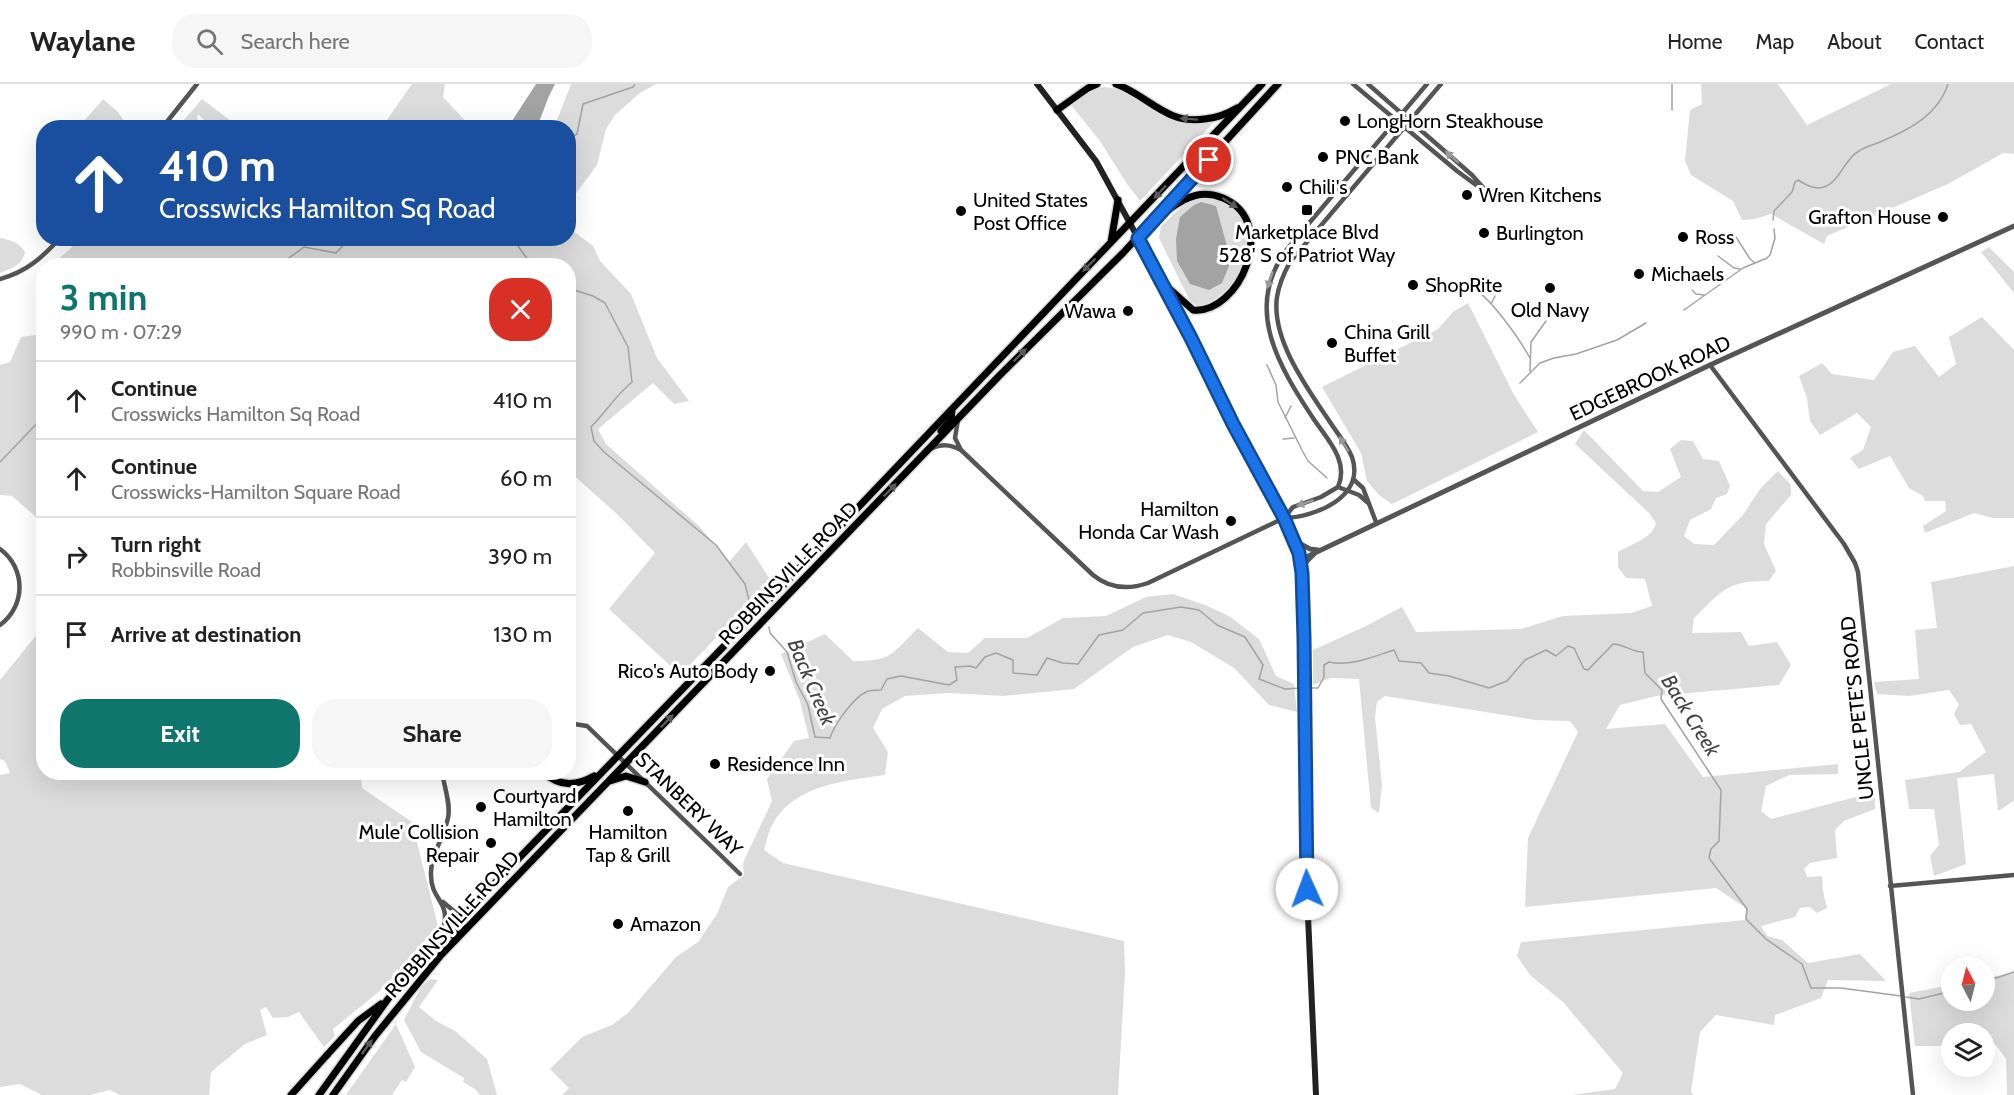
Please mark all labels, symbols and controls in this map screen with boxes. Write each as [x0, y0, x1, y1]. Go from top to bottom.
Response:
search box [172, 14, 592, 68]
text: Waylane [30, 24, 136, 58]
icon: search [193, 25, 226, 58]
text: Search here [241, 28, 350, 55]
text: Home [1667, 29, 1723, 54]
text: Map [1756, 29, 1794, 54]
text: About [1827, 29, 1881, 54]
text: Contact [1914, 29, 1984, 54]
place label: LongHorn Steakhouse [1357, 109, 1543, 133]
marker: LongHorn Steakhouse [1338, 114, 1352, 128]
one-way arrow [1179, 115, 1198, 124]
pin [1183, 134, 1234, 185]
text: 410 m [159, 140, 276, 192]
icon: arrive [1192, 143, 1225, 176]
icon: ahead [60, 144, 138, 222]
place label: PNC Bank [1335, 145, 1419, 169]
marker: PNC Bank [1316, 150, 1330, 164]
one-way arrow [1445, 151, 1460, 164]
place label: Chili's [1299, 175, 1347, 199]
marker: Chili's [1280, 180, 1294, 194]
place label: Wren Kitchens [1479, 183, 1602, 207]
one-way arrow [1153, 184, 1167, 199]
place label: United States Post Office [973, 188, 1088, 235]
marker: Wren Kitchens [1460, 188, 1474, 202]
text: Crosswicks Hamilton Sq Road [159, 192, 496, 225]
one-way arrow [1222, 198, 1238, 209]
marker: Marketplace Blvd 528' S of Patriot Way [1300, 203, 1314, 217]
marker: United States Post Office [954, 204, 968, 218]
place label: Grafton House [1808, 205, 1931, 229]
marker: Grafton House [1936, 210, 1950, 224]
place label: Marketplace Blvd 528' S of Patriot Way [1219, 220, 1395, 267]
place label: Burlington [1496, 221, 1584, 245]
place label: Ross [1695, 225, 1734, 249]
marker: Burlington [1477, 226, 1491, 240]
marker: Ross [1676, 230, 1690, 244]
one-way arrow [1082, 257, 1096, 272]
place label: Michaels [1651, 262, 1724, 286]
marker: Michaels [1632, 267, 1646, 281]
one-way arrow [1265, 271, 1275, 289]
place label: ShopRite [1425, 273, 1502, 297]
text: 3 min [60, 275, 147, 319]
button: close [489, 278, 552, 341]
marker: ShopRite [1406, 278, 1420, 292]
marker: Old Navy [1543, 281, 1557, 295]
place label: Old Navy [1511, 298, 1589, 322]
place label: Wawa [1065, 299, 1116, 323]
marker: Wawa [1121, 304, 1135, 318]
text: 990 m · 07:29 [60, 320, 182, 344]
place label: China Grill Buffet [1344, 320, 1430, 367]
street label: EDGEBROOK ROAD [1566, 330, 1734, 426]
marker: China Grill Buffet [1325, 336, 1339, 350]
one-way arrow [1013, 348, 1027, 362]
text: Continue [111, 375, 197, 402]
icon: ahead [60, 384, 93, 417]
text: 410 m [493, 387, 552, 414]
text: Crosswicks Hamilton Sq Road [111, 402, 360, 426]
one-way arrow [1338, 437, 1350, 453]
text: Continue [111, 453, 197, 480]
icon: ahead [60, 462, 93, 495]
text: 60 m [500, 465, 552, 492]
text: Crosswicks-Hamilton Square Road [111, 480, 401, 504]
one-way arrow [883, 483, 897, 498]
street label: ROBBINSVILLE ROAD [714, 497, 862, 649]
place label: Hamilton Honda Car Wash [1078, 497, 1219, 544]
one-way arrow [1296, 498, 1314, 508]
marker: Hamilton Honda Car Wash [1224, 514, 1238, 528]
text: Turn right [111, 531, 201, 558]
icon: right [60, 540, 93, 573]
text: 390 m [488, 543, 552, 570]
text: Robbinsville Road [111, 558, 261, 582]
street label: UNCLE PETE'S ROAD [1835, 615, 1879, 801]
icon: arrive [60, 618, 93, 651]
text: Arrive at destination [111, 621, 301, 648]
text: 130 m [493, 621, 552, 648]
water label: Back Creek [783, 635, 842, 730]
place label: Rico's Auto Body [617, 659, 758, 683]
marker: Rico's Auto Body [763, 664, 777, 678]
water label: Back Creek [1656, 670, 1726, 761]
button: Exit [60, 699, 300, 768]
button: Share [312, 699, 552, 768]
one-way arrow [659, 715, 673, 729]
street label: STANBERY WAY [631, 747, 748, 861]
place label: Residence Inn [727, 752, 845, 776]
marker: Residence Inn [708, 757, 722, 771]
place label: Courtyard Hamilton [493, 784, 576, 831]
marker: Courtyard Hamilton [474, 800, 488, 814]
marker: Hamilton Tap & Grill [621, 804, 635, 818]
place label: Mule' Collision Repair [359, 820, 480, 867]
place label: Hamilton Tap & Grill [586, 820, 671, 867]
marker: Mule' Collision Repair [484, 836, 498, 850]
street label: ROBBINSVILLE ROAD [380, 846, 524, 1002]
position arrow [1275, 857, 1339, 921]
place label: Amazon [630, 912, 701, 936]
marker: Amazon [611, 917, 625, 931]
north arrow [1941, 957, 1995, 1011]
map controls [1941, 957, 1995, 1077]
button: layers [1941, 1023, 1995, 1077]
one-way arrow [361, 1039, 373, 1055]

